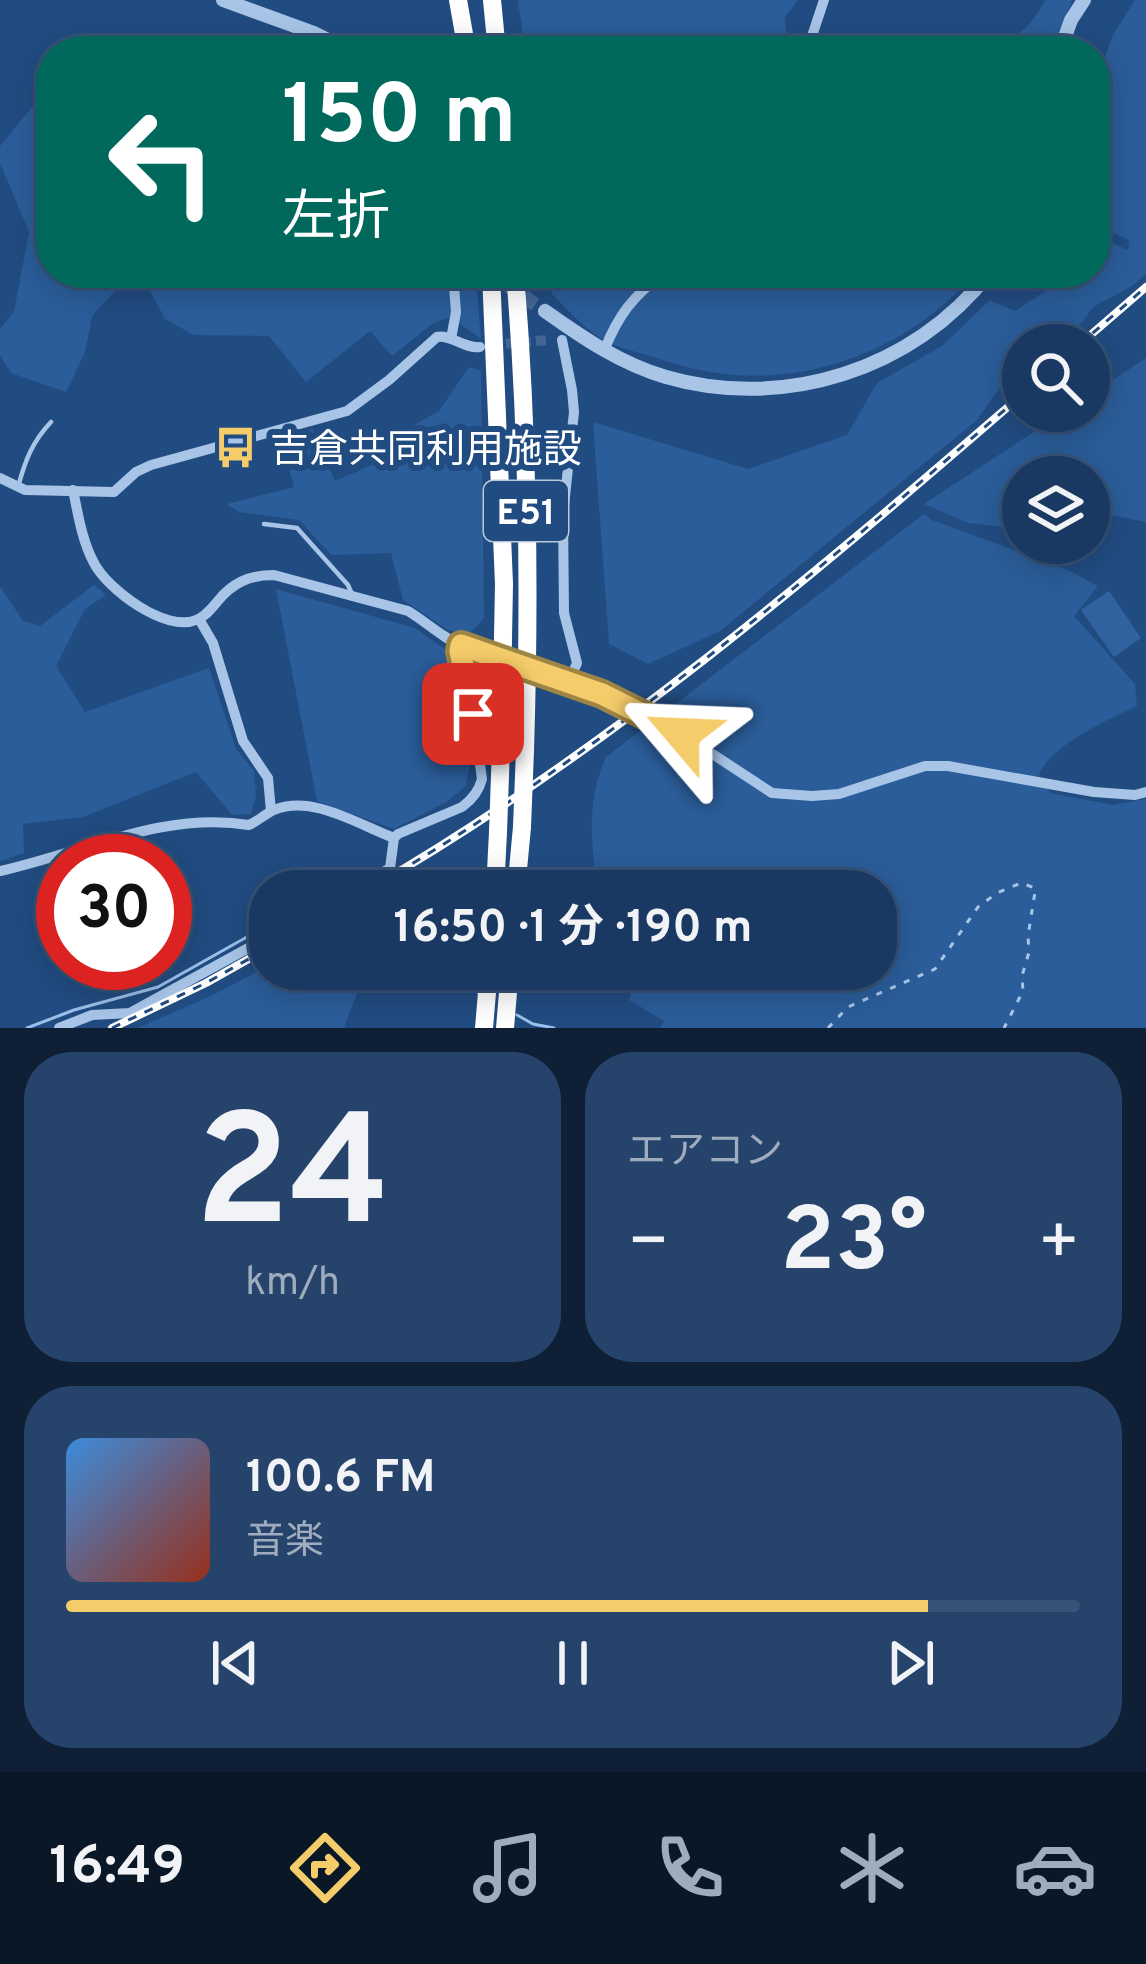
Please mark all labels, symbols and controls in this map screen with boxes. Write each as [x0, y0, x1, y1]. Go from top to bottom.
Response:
text: 150 m [282, 67, 517, 173]
icon: left [84, 84, 240, 240]
text: 左折 [282, 186, 390, 255]
map controls [1002, 324, 1110, 564]
button: search [1002, 324, 1110, 432]
bus stop icon: 吉倉共同利用施設 [213, 425, 259, 471]
place label: 吉倉共同利用施設 [270, 428, 582, 477]
button: layers [1002, 456, 1110, 564]
road number: E51 [484, 481, 568, 541]
pin [422, 663, 524, 765]
position arrow [619, 671, 745, 797]
icon: arrive [440, 681, 506, 747]
speed limit sign: 30 [36, 834, 192, 990]
text: 16:50 · 1 分 · 190 m [394, 901, 752, 958]
text: 24 [195, 1083, 390, 1281]
text: エアコン [627, 1129, 783, 1178]
text: 23° [780, 1189, 927, 1302]
text: − [627, 1204, 670, 1287]
text: + [1037, 1204, 1080, 1287]
text: km/h [245, 1260, 340, 1309]
text: 100.6 FM [246, 1451, 435, 1508]
text: 音楽 [246, 1519, 324, 1568]
icon: previous [202, 1630, 268, 1696]
icon: pause [540, 1630, 606, 1696]
icon: next [878, 1630, 944, 1696]
icon: directions [283, 1826, 367, 1910]
icon: music [466, 1826, 550, 1910]
icon: phone [648, 1826, 732, 1910]
icon: climate [830, 1826, 914, 1910]
icon: car [1013, 1826, 1097, 1910]
text: 16:49 [49, 1834, 185, 1903]

